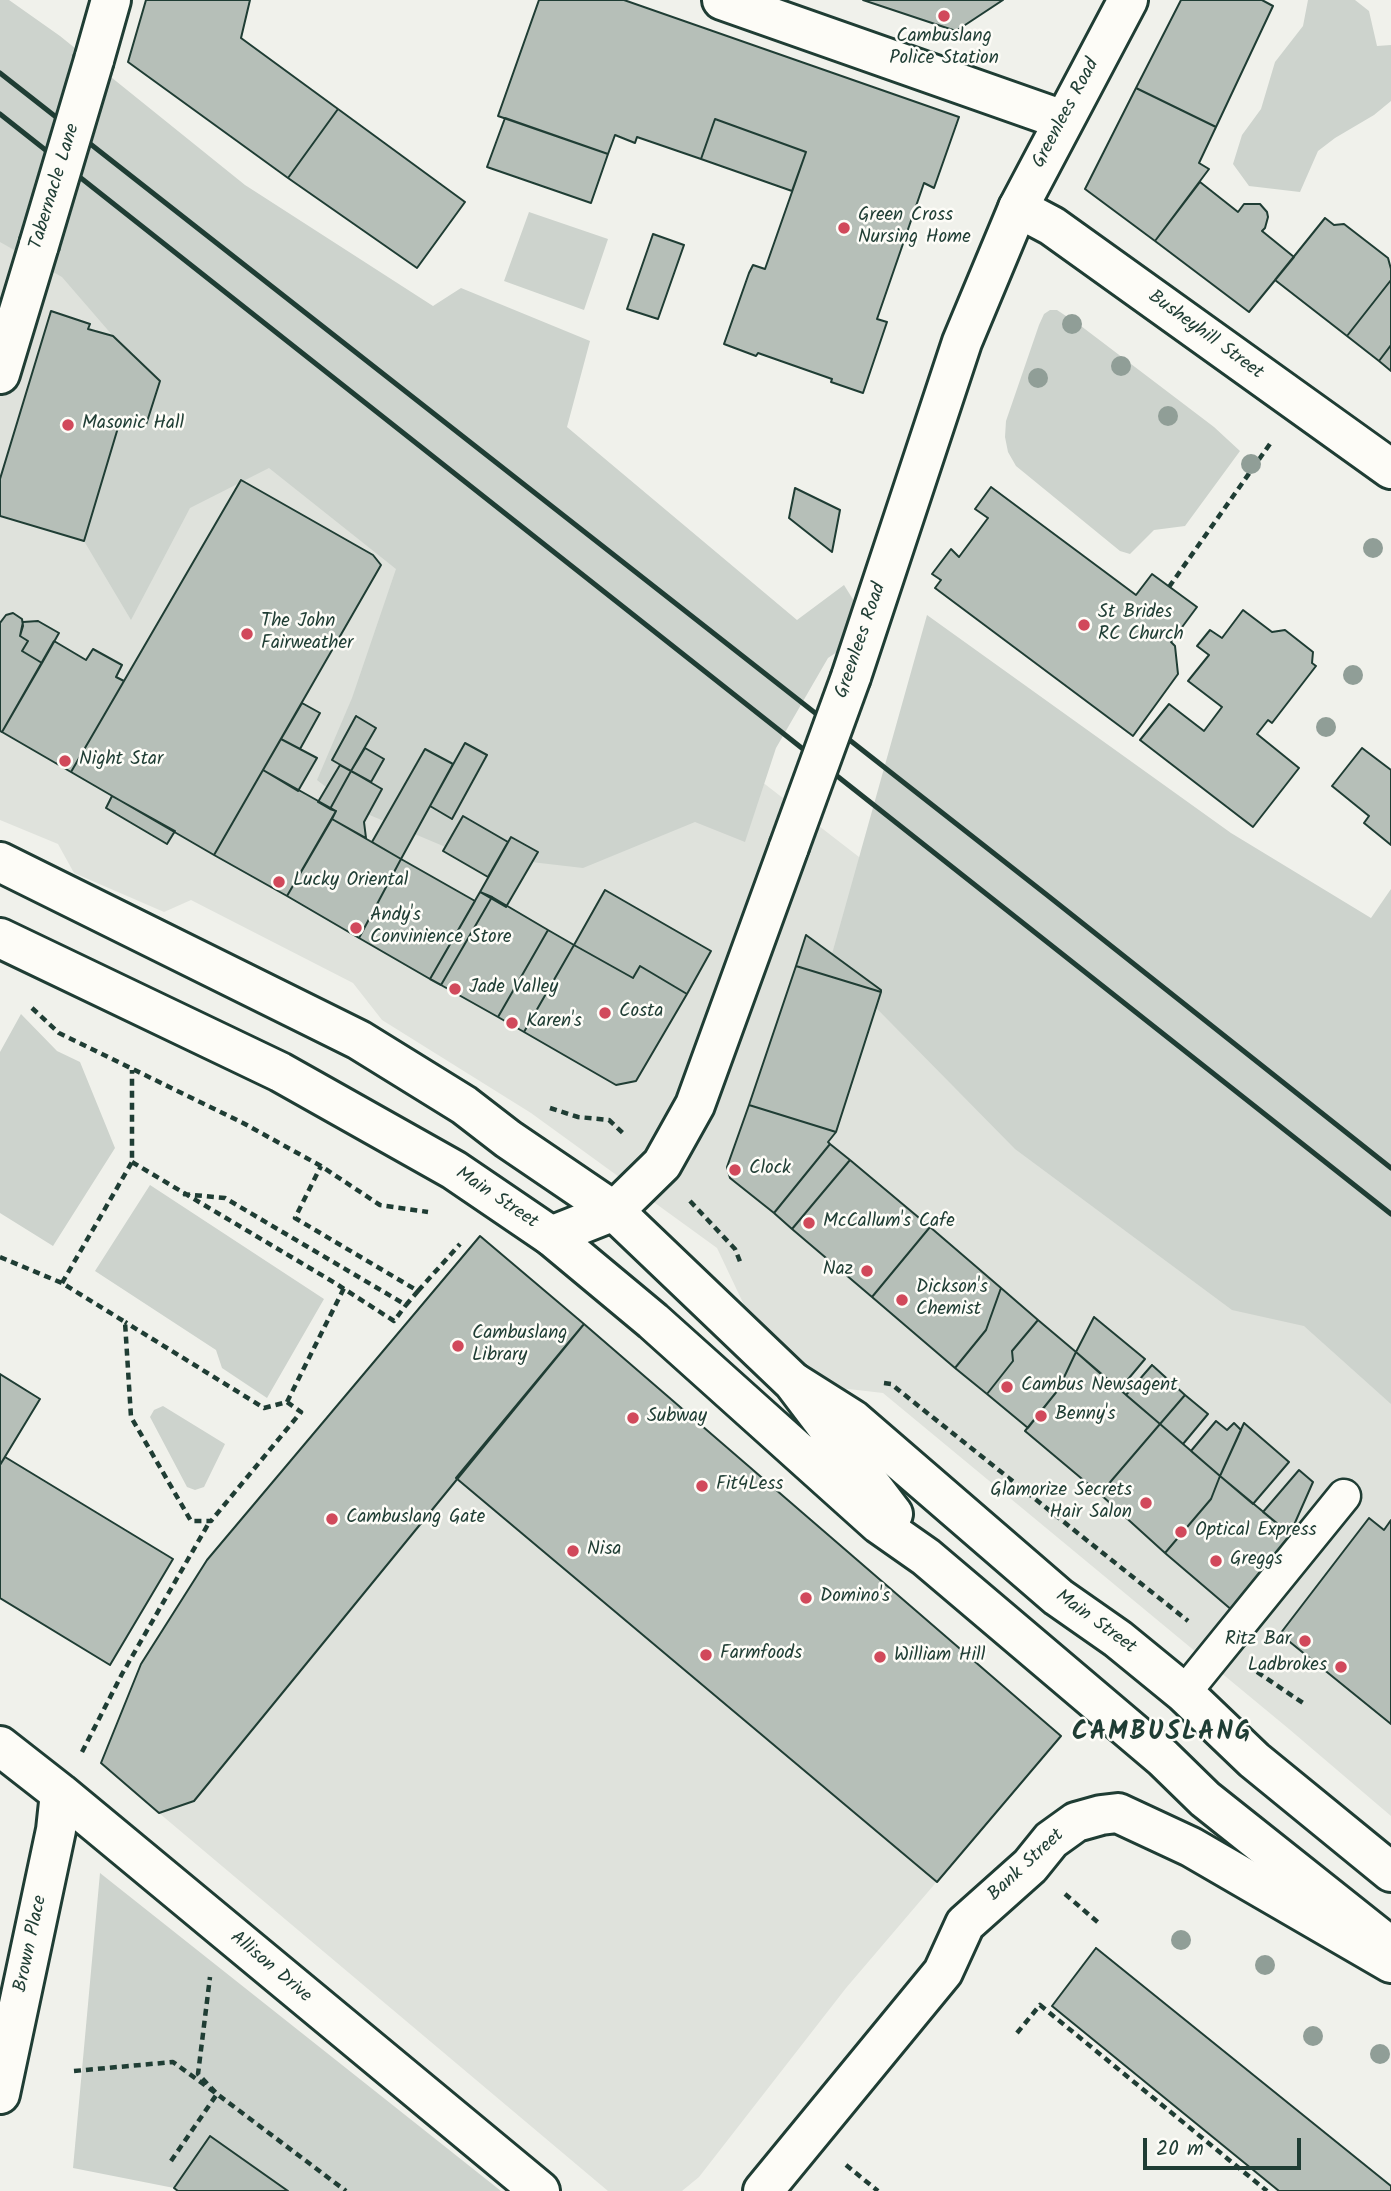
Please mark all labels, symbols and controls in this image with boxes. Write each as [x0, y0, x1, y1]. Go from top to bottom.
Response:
marker: Cambuslang Police Station [936, 8, 952, 24]
place label: Cambuslang Police Station [889, 27, 999, 71]
street label: Greenlees Road [1029, 55, 1105, 173]
street label: Tabernacle Lane [26, 121, 86, 253]
place label: Green Cross Nursing Home [858, 206, 971, 250]
marker: Green Cross Nursing Home [836, 220, 852, 236]
street label: Busheyhill Street [1143, 287, 1267, 385]
place label: Masonic Hall [82, 414, 184, 436]
marker: Masonic Hall [60, 417, 76, 433]
street label: Greenlees Road [832, 580, 892, 702]
place label: St Brides RC Church [1098, 603, 1184, 647]
place label: The John Fairweather [261, 612, 353, 656]
marker: St Brides RC Church [1076, 617, 1092, 633]
marker: The John Fairweather [239, 626, 255, 642]
place label: Night Star [79, 750, 163, 772]
marker: Night Star [57, 753, 73, 769]
place label: Lucky Oriental [293, 871, 408, 893]
marker: Lucky Oriental [271, 874, 287, 890]
place label: Andy's Convinience Store [370, 906, 511, 950]
marker: Andy's Convinience Store [348, 920, 364, 936]
place label: Jade Valley [469, 978, 558, 1000]
marker: Jade Valley [447, 981, 463, 997]
place label: Costa [619, 1002, 663, 1024]
marker: Costa [597, 1005, 613, 1021]
place label: Karen's [526, 1012, 582, 1034]
marker: Karen's [504, 1015, 520, 1031]
place label: Clock [749, 1159, 791, 1181]
marker: Clock [727, 1162, 743, 1178]
street label: Main Street [451, 1163, 541, 1235]
place label: McCallum's Cafe [823, 1212, 955, 1234]
marker: McCallum's Cafe [801, 1215, 817, 1231]
place label: Naz [823, 1260, 853, 1282]
marker: Naz [859, 1263, 875, 1279]
place label: Dickson's Chemist [916, 1278, 988, 1322]
marker: Dickson's Chemist [894, 1292, 910, 1308]
place label: Cambuslang Library [472, 1324, 567, 1368]
marker: Cambuslang Library [450, 1338, 466, 1354]
place label: Cambus Newsagent [1021, 1376, 1178, 1398]
marker: Cambus Newsagent [999, 1379, 1015, 1395]
place label: Benny's [1055, 1405, 1116, 1427]
place label: Subway [647, 1407, 707, 1429]
marker: Benny's [1033, 1408, 1049, 1424]
marker: Subway [625, 1410, 641, 1426]
place label: Fit4Less [716, 1475, 783, 1497]
marker: Fit4Less [694, 1478, 710, 1494]
place label: Glamorize Secrets Hair Salon [990, 1481, 1132, 1525]
marker: Glamorize Secrets Hair Salon [1138, 1495, 1154, 1511]
place label: Cambuslang Gate [346, 1508, 485, 1530]
marker: Cambuslang Gate [324, 1511, 340, 1527]
place label: Optical Express [1195, 1521, 1317, 1543]
marker: Optical Express [1173, 1524, 1189, 1540]
place label: Nisa [587, 1540, 621, 1562]
marker: Nisa [565, 1543, 581, 1559]
place label: Greggs [1230, 1550, 1283, 1572]
marker: Greggs [1208, 1553, 1224, 1569]
street label: Main Street [1050, 1586, 1140, 1660]
place label: Domino's [820, 1587, 890, 1609]
marker: Domino's [798, 1590, 814, 1606]
place label: Ritz Bar [1225, 1630, 1291, 1652]
marker: Ritz Bar [1297, 1633, 1313, 1649]
place label: Farmfoods [720, 1644, 802, 1666]
place label: William Hill [894, 1646, 985, 1668]
marker: Farmfoods [698, 1647, 714, 1663]
marker: William Hill [872, 1649, 888, 1665]
place label: Ladbrokes [1248, 1656, 1327, 1678]
marker: Ladbrokes [1333, 1659, 1349, 1675]
district label: CAMBUSLANG [1073, 1719, 1251, 1751]
street label: Bank Street [984, 1825, 1070, 1907]
street label: Brown Place [11, 1893, 53, 1995]
street label: Allison Drive [225, 1927, 315, 2009]
scale bar [1146, 2124, 1304, 2168]
text: 20 m [1156, 2133, 1204, 2166]

